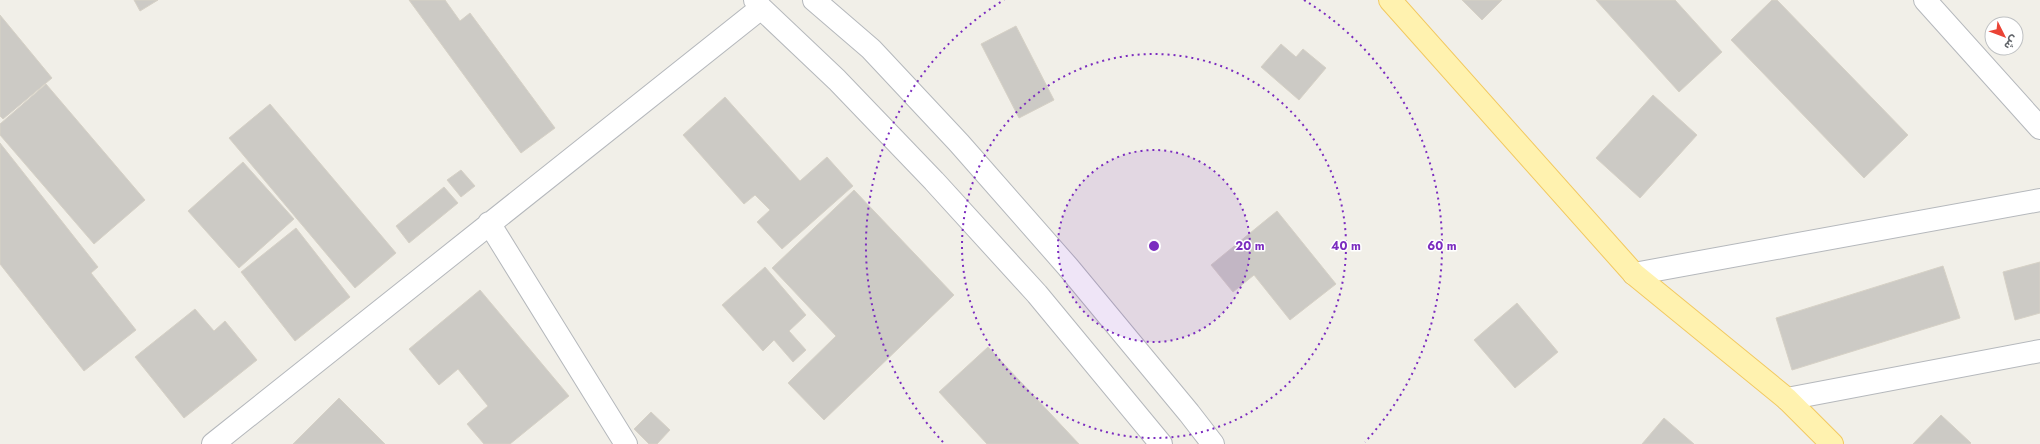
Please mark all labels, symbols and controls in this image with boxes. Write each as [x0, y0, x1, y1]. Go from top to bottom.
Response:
north arrow [1984, 16, 2024, 56]
text: ش [2000, 32, 2022, 54]
text: 20 m [1235, 237, 1265, 255]
text: 40 m [1331, 237, 1361, 255]
text: 60 m [1427, 237, 1457, 255]
centre of rings [1147, 239, 1161, 253]

